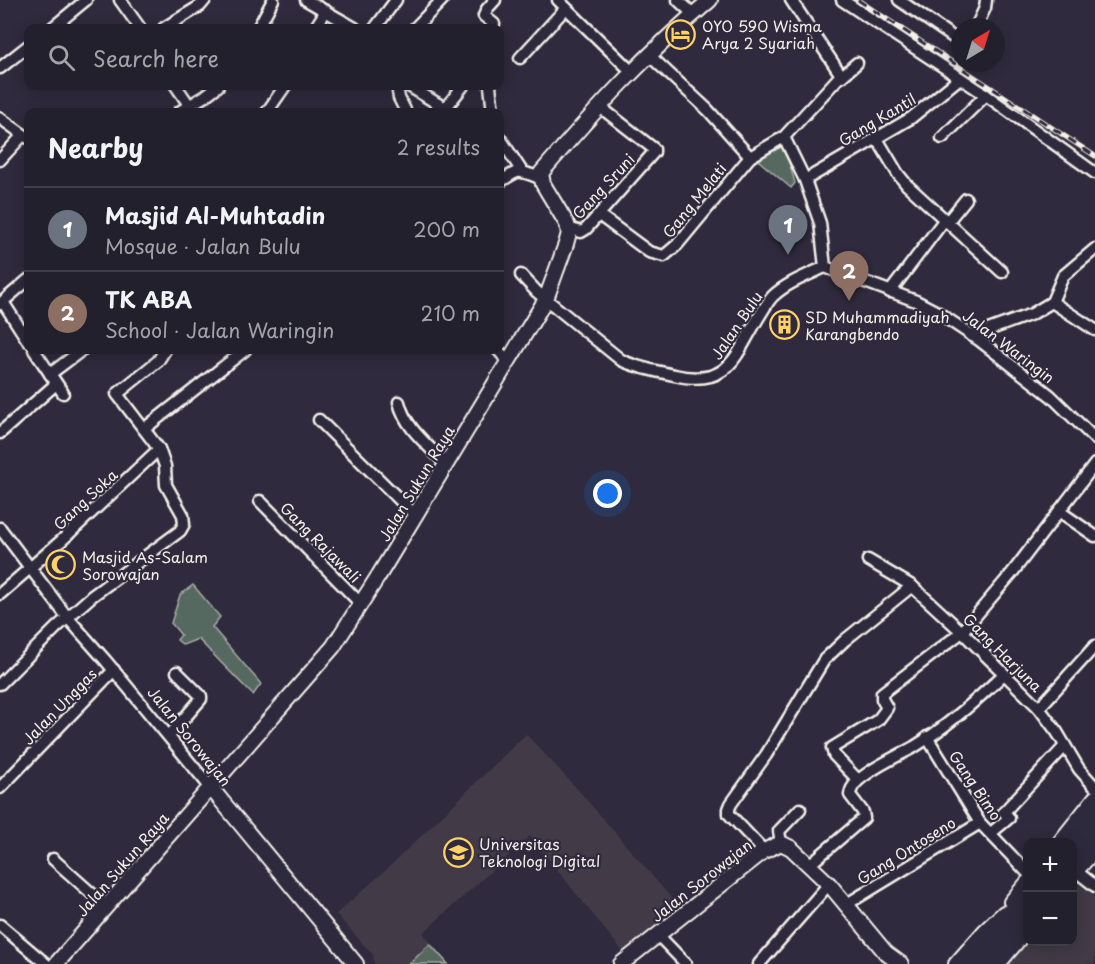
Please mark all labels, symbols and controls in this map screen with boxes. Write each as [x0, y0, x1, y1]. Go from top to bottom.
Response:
place label: OYO 590 Wisma Arya 2 Syariah [702, 14, 823, 54]
hotel icon: OYO 590 Wisma Arya 2 Syariah [665, 18, 697, 50]
north arrow [951, 18, 1005, 72]
search box [24, 24, 504, 90]
icon: search [45, 41, 78, 74]
text: Search here [93, 41, 219, 74]
street label: Gang Kantil [834, 87, 920, 151]
text: Nearby [48, 128, 143, 167]
text: 2 results [397, 132, 480, 162]
street label: Gang Sruni [566, 148, 640, 224]
street label: Gang Melati [657, 158, 731, 242]
text: Masjid Al-Muhtadin [105, 198, 325, 231]
pin: 1 [768, 206, 808, 255]
text: 1 [63, 214, 72, 244]
text: 200 m [413, 214, 480, 244]
text: Mosque · Jalan Bulu [105, 231, 301, 261]
pin: 2 [830, 252, 868, 301]
text: TK ABA [105, 282, 192, 315]
street label: Jalan Bulu [705, 286, 767, 364]
text: 2 [60, 298, 75, 328]
text: 210 m [421, 298, 480, 328]
street label: Jalan Waringin [958, 304, 1060, 388]
place label: SD Muhammadiyah Karangbendo [805, 305, 950, 345]
building icon: SD Muhammadiyah Karangbendo [768, 309, 800, 341]
text: School · Jalan Waringin [105, 315, 334, 345]
street label: Jalan Sukun Raya [372, 420, 460, 545]
street label: Gang Soka [48, 463, 123, 535]
your location [593, 479, 622, 508]
street label: Gang Rajawali [275, 496, 367, 588]
place label: Masjid As-Salam Sorowajan [82, 545, 208, 585]
mosque icon: Masjid As-Salam Sorowajan [45, 549, 77, 581]
street label: Gang Harjuna [958, 607, 1048, 697]
street label: Jalan Unggas [16, 662, 102, 749]
street label: Jalan Sorowajan [143, 681, 237, 791]
street label: Gang Bimo [944, 745, 1008, 825]
street label: Jalan Sukun Raya [70, 806, 174, 921]
street label: Gang Ontoseno [852, 810, 960, 890]
place label: Universitas Teknologi Digital [479, 832, 600, 872]
street label: Jalan Sorowajan [646, 833, 756, 927]
school or university icon: Universitas Teknologi Digital [442, 836, 474, 868]
map controls [1023, 838, 1077, 946]
button: + [1023, 838, 1077, 892]
button: − [1023, 892, 1077, 946]

